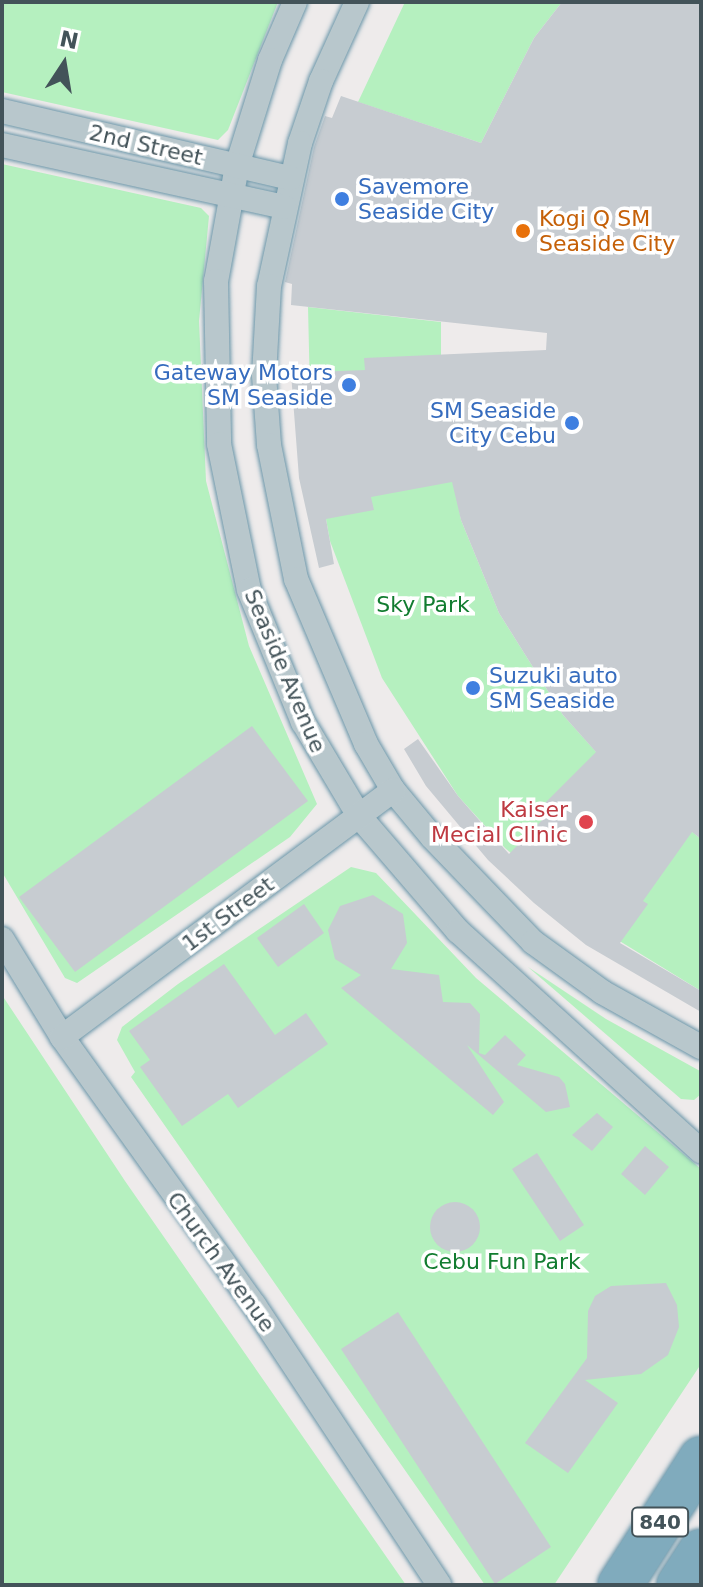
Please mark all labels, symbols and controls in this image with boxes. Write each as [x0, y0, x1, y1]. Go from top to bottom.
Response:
north arrow [24, 24, 104, 104]
text: N [57, 26, 81, 54]
street label: 2nd Street [87, 119, 205, 171]
place label: Savemore Seaside City [358, 173, 494, 224]
marker: Savemore Seaside City [333, 190, 351, 208]
place label: Kogi Q SM Seaside City [539, 205, 675, 256]
marker: Kogi Q SM Seaside City [514, 222, 532, 240]
place label: Gateway Motors SM Seaside [154, 359, 333, 410]
marker: Gateway Motors SM Seaside [340, 376, 358, 394]
place label: SM Seaside City Cebu [430, 397, 556, 448]
marker: SM Seaside City Cebu [563, 414, 581, 432]
street label: Seaside Avenue [239, 585, 331, 757]
park label: Sky Park [376, 592, 470, 618]
place label: Suzuki auto SM Seaside [489, 662, 618, 714]
marker: Suzuki auto SM Seaside [464, 679, 482, 697]
place label: Kaiser Mecial Clinic [431, 796, 568, 848]
marker: Kaiser Mecial Clinic [575, 811, 597, 833]
street label: 1st Street [177, 871, 279, 957]
street label: Church Avenue [161, 1187, 281, 1337]
park label: Cebu Fun Park [423, 1249, 581, 1275]
road number: 840 [630, 1506, 690, 1538]

